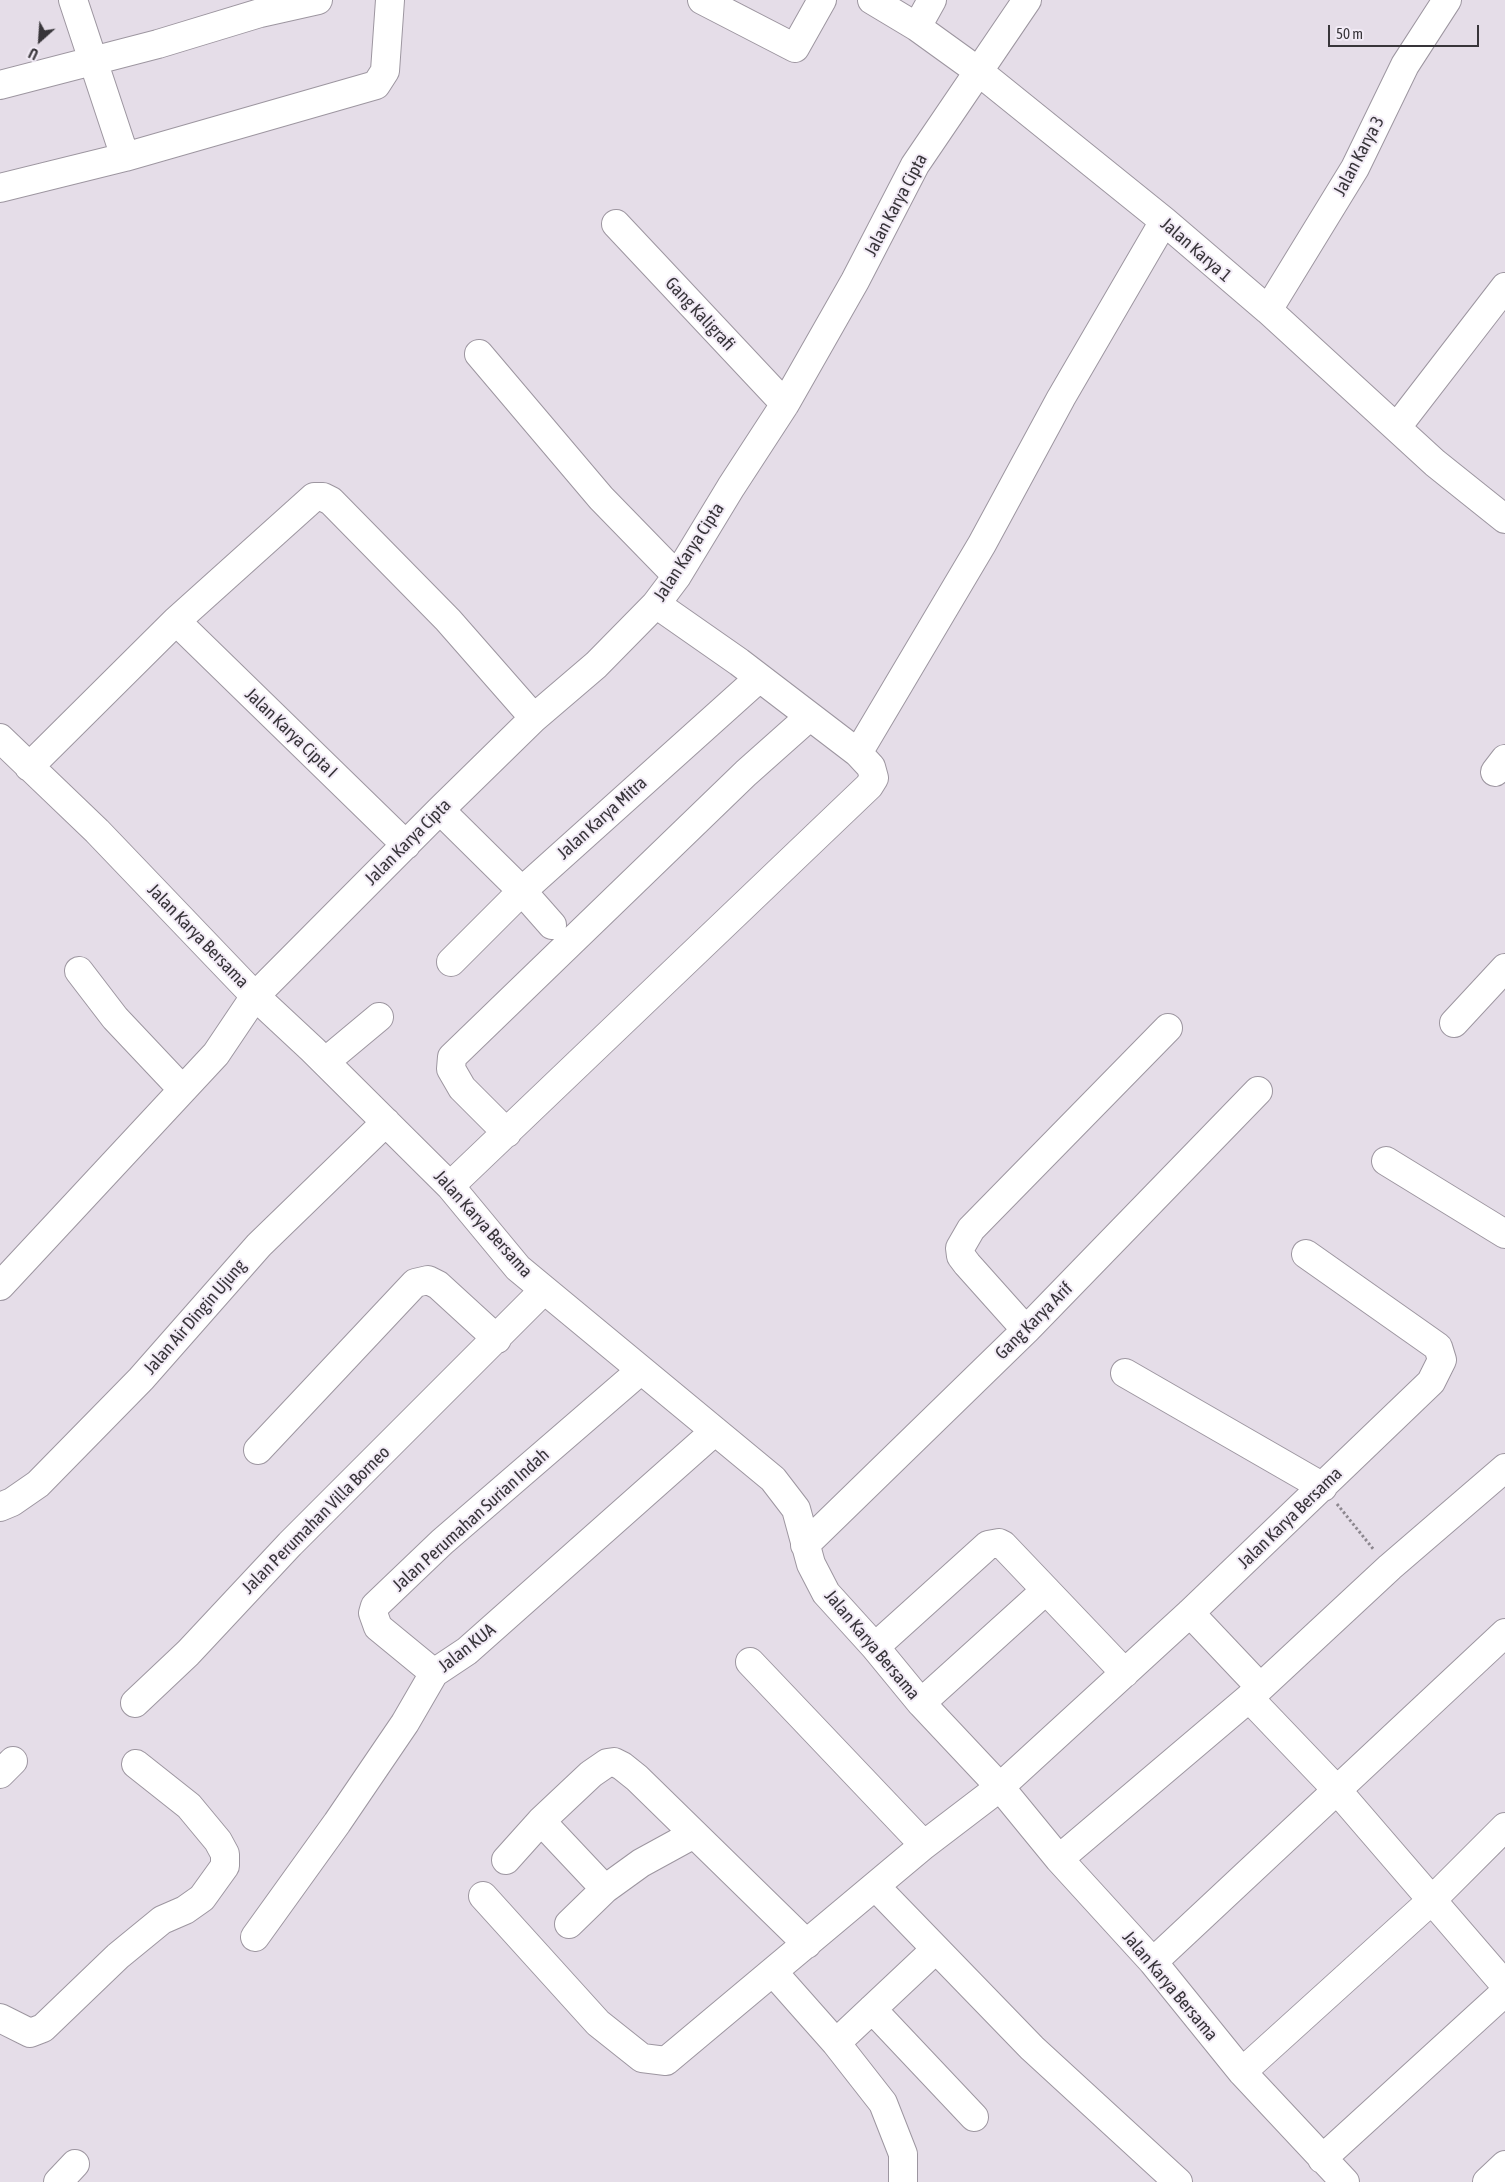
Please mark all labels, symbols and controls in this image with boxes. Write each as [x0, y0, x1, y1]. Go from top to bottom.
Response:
north arrow [15, 15, 65, 65]
scale bar [1330, 15, 1481, 47]
text: 50 m [1336, 25, 1363, 42]
text: U [26, 44, 41, 62]
street label: Jalan Karya 3 [1329, 112, 1389, 200]
street label: Jalan Karya Cipta [860, 150, 932, 260]
street label: Jalan Karya 1 [1156, 213, 1236, 287]
street label: Gang Kaligrafi [660, 273, 740, 355]
street label: Jalan Karya Cipta [649, 499, 729, 605]
street label: Jalan Karya Cipta I [240, 684, 342, 782]
street label: Jalan Karya Mitra [553, 772, 651, 864]
street label: Jalan Karya Cipta [360, 794, 456, 890]
street label: Jalan Karya Bersama [143, 879, 253, 993]
street label: Jalan Karya Bersama [429, 1166, 537, 1282]
street label: Jalan Air Dingin Ujung [139, 1255, 251, 1379]
street label: Gang Karya Arif [991, 1278, 1077, 1364]
street label: Jalan Perumahan Villa Borneo [238, 1442, 394, 1598]
street label: Jalan Perumahan Surian Indah [388, 1444, 554, 1596]
street label: Jalan Karya Bersama [1233, 1463, 1347, 1573]
street label: Jalan Karya Bersama [820, 1586, 924, 1704]
street label: Jalan KUA [434, 1619, 500, 1677]
street label: Jalan Karya Bersama [1118, 1927, 1222, 2045]

